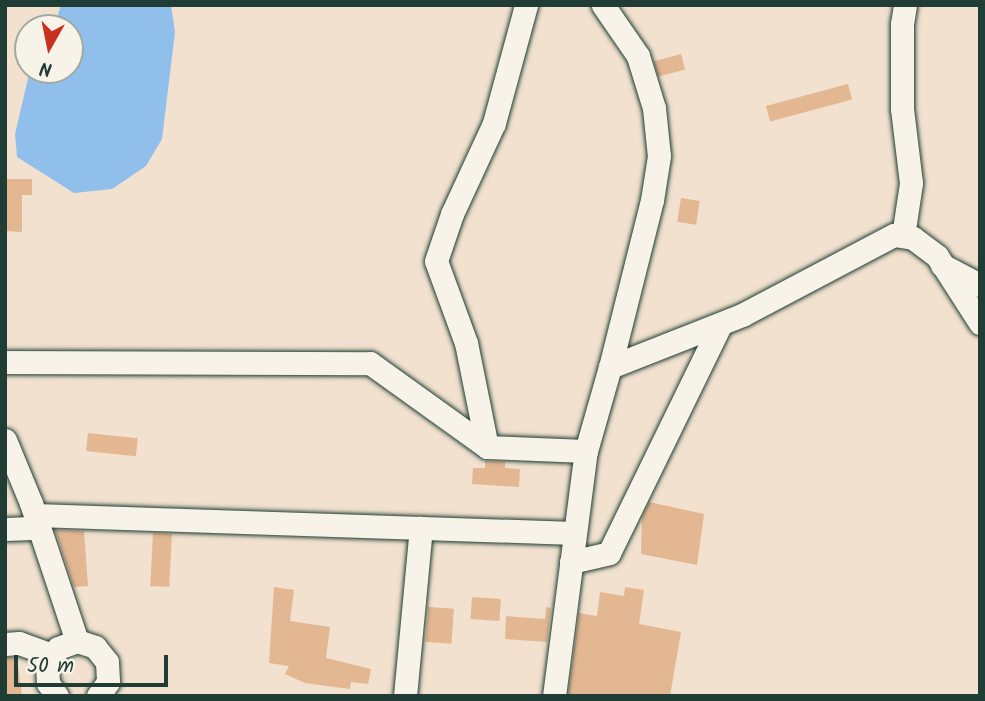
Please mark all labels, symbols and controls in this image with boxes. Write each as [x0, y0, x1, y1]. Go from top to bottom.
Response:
north arrow [14, 14, 84, 84]
text: N [38, 52, 54, 84]
scale bar [18, 642, 172, 686]
text: 50 m [27, 650, 74, 683]

